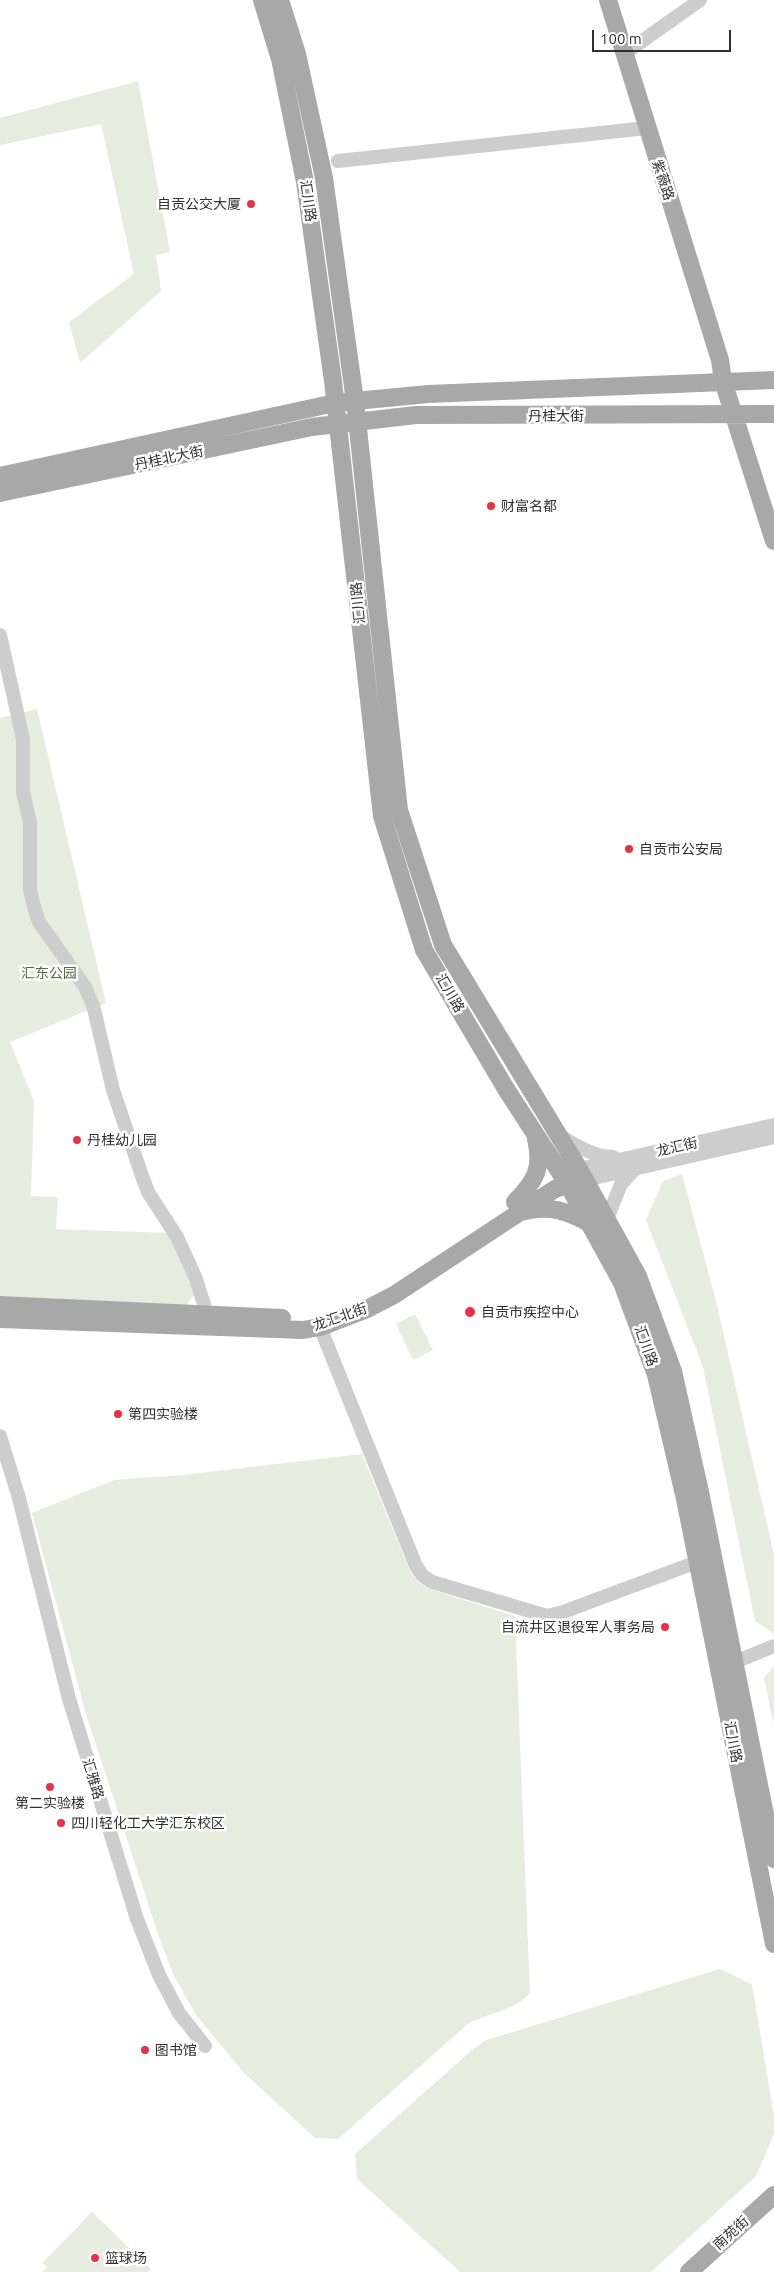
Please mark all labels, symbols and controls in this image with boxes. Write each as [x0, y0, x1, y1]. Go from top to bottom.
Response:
scale bar [594, 20, 733, 52]
text: 100 m [600, 30, 642, 47]
street label: 紫薇路 [649, 157, 677, 203]
street label: 汇川路 [297, 179, 319, 223]
place label: 自贡公交大厦 [157, 196, 241, 212]
marker: 自贡公交大厦 [245, 198, 257, 210]
street label: 丹桂大街 [528, 408, 584, 424]
street label: 丹桂北大街 [133, 443, 205, 473]
place label: 财富名都 [501, 498, 557, 514]
marker: 财富名都 [485, 500, 497, 512]
street label: 汇川路 [347, 581, 369, 625]
place label: 自贡市公安局 [639, 841, 723, 857]
marker: 自贡市公安局 [623, 843, 635, 855]
park label: 汇东公园 [21, 965, 77, 981]
street label: 汇川路 [432, 971, 468, 1015]
place label: 丹桂幼儿园 [87, 1132, 157, 1148]
marker: 丹桂幼儿园 [71, 1134, 83, 1146]
street label: 龙汇街 [655, 1134, 699, 1160]
street label: 龙汇北街 [311, 1300, 369, 1334]
place label: 自贡市疾控中心 [481, 1304, 579, 1320]
marker: 自贡市疾控中心 [463, 1305, 477, 1319]
street label: 汇川路 [631, 1323, 661, 1369]
place label: 第四实验楼 [128, 1406, 198, 1422]
marker: 第四实验楼 [112, 1408, 124, 1420]
place label: 自流井区退役军人事务局 [501, 1619, 655, 1635]
marker: 自流井区退役军人事务局 [659, 1621, 671, 1633]
street label: 汇川路 [721, 1720, 745, 1764]
street label: 汇雅路 [79, 1756, 107, 1802]
marker: 第二实验楼 [44, 1781, 56, 1793]
place label: 第二实验楼 [15, 1795, 85, 1811]
place label: 四川轻化工大学汇东校区 [71, 1815, 225, 1831]
marker: 四川轻化工大学汇东校区 [55, 1817, 67, 1829]
place label: 图书馆 [155, 2042, 197, 2058]
marker: 图书馆 [139, 2044, 151, 2056]
street label: 南苑街 [710, 2213, 752, 2253]
place label: 篮球场 [105, 2250, 147, 2266]
marker: 篮球场 [89, 2252, 101, 2264]

